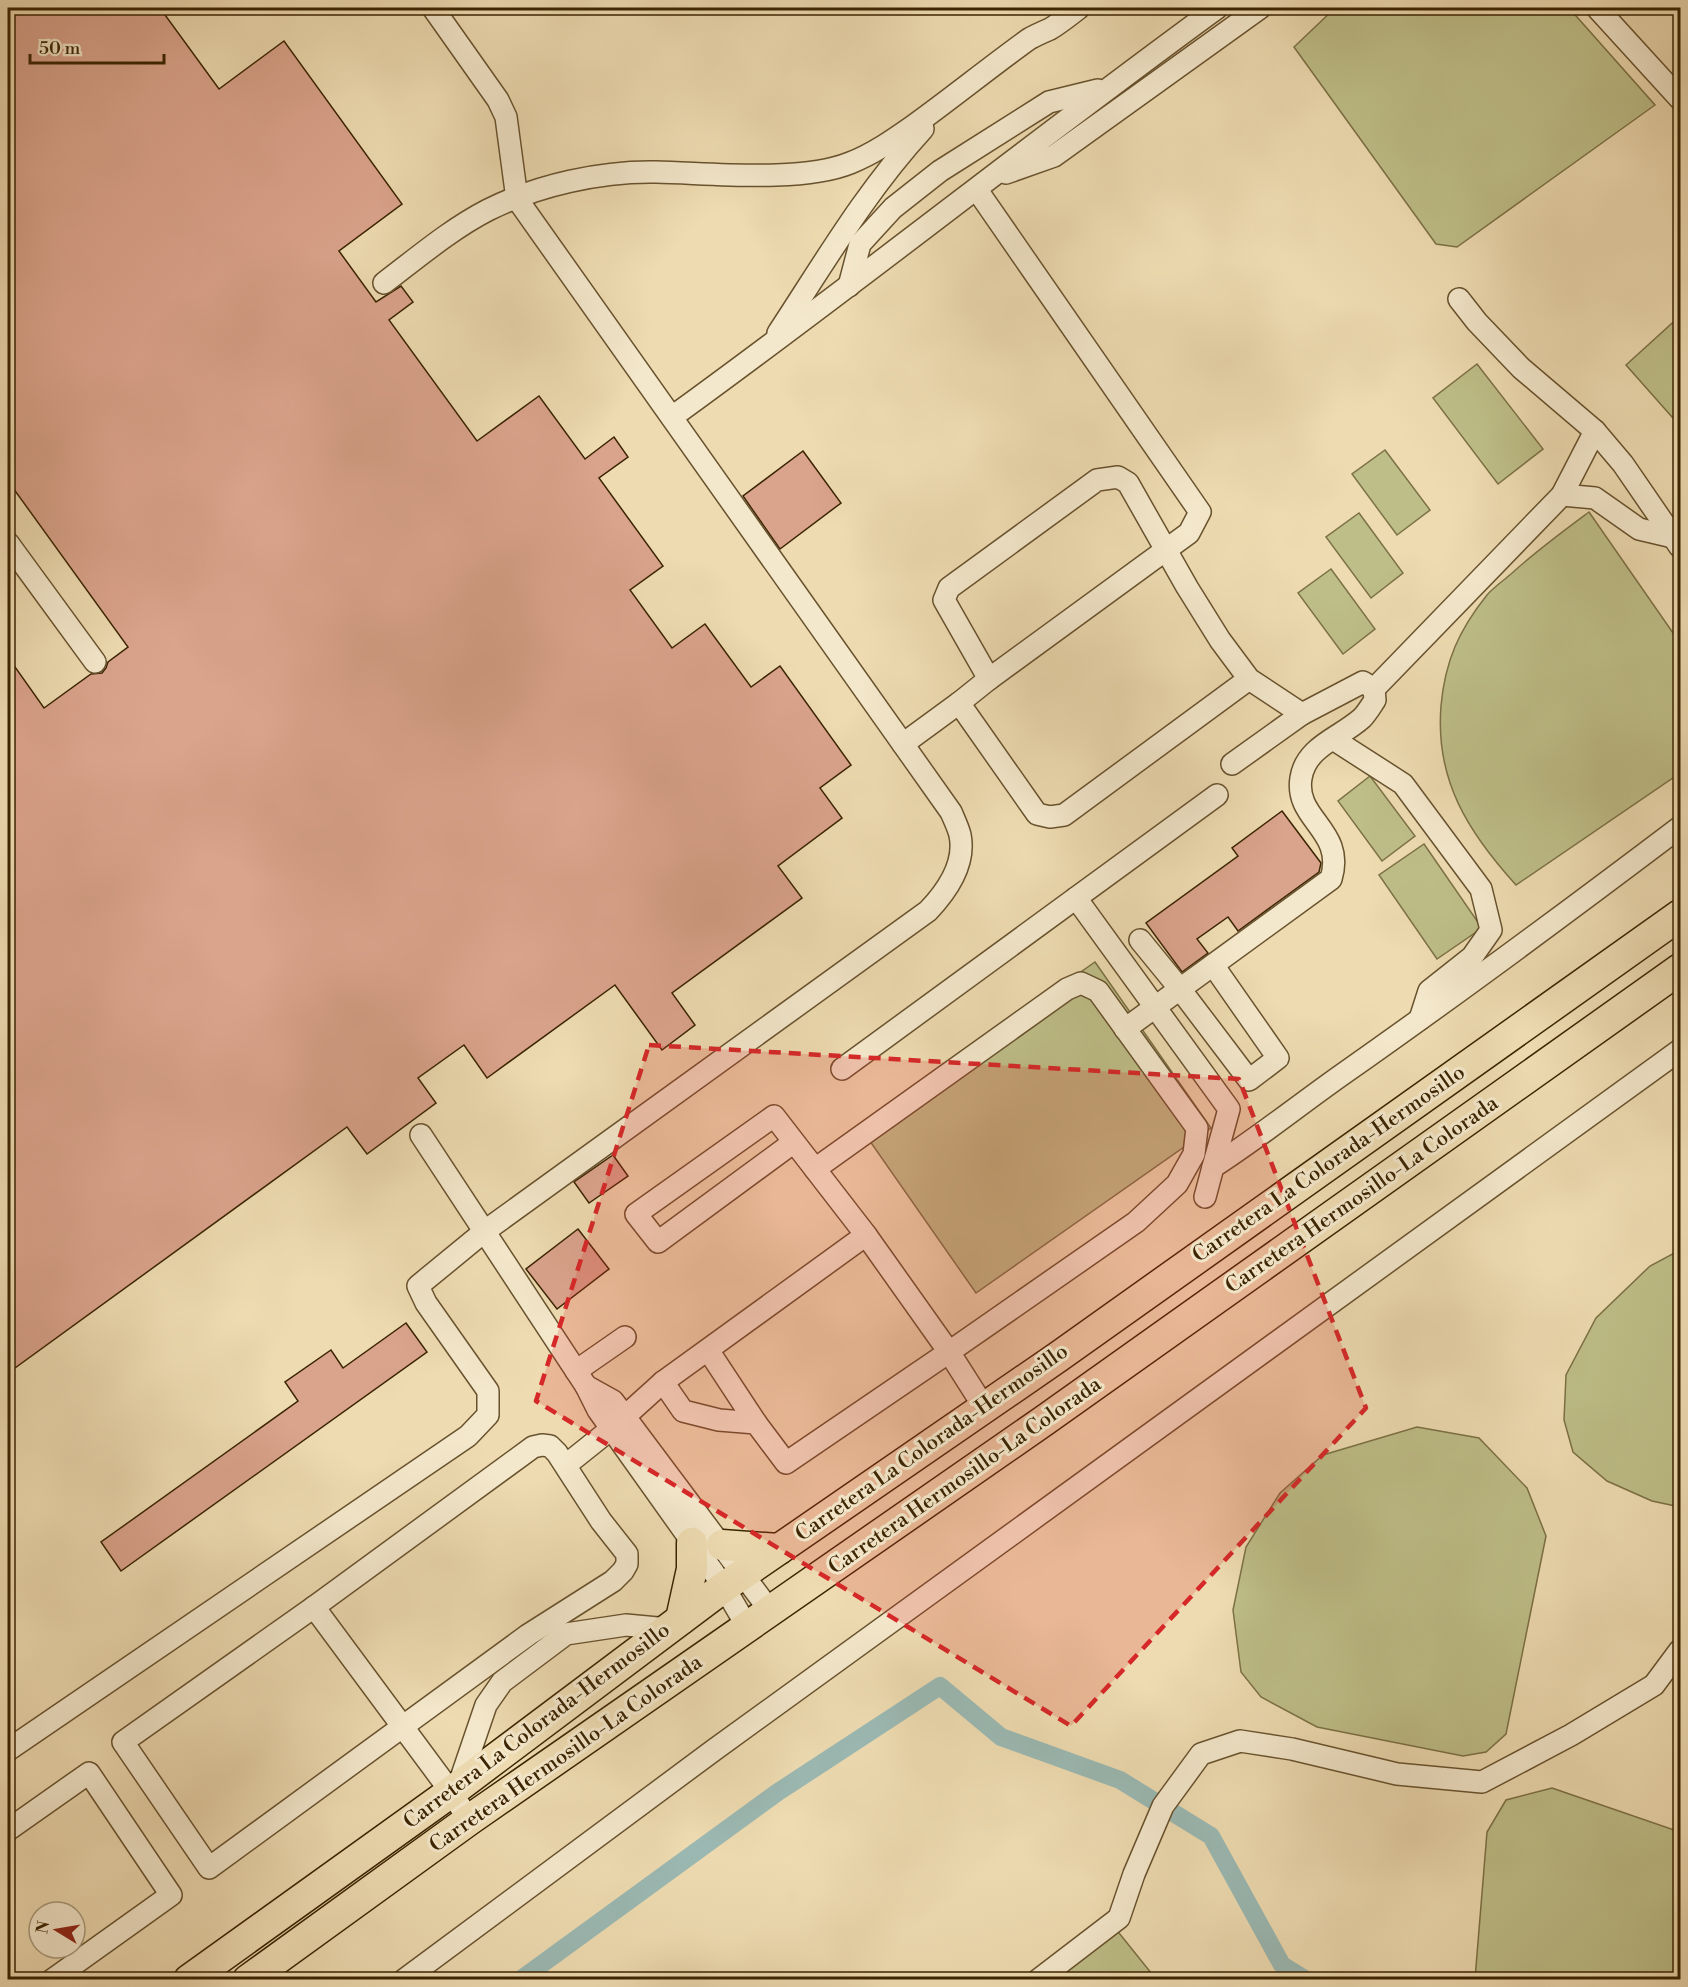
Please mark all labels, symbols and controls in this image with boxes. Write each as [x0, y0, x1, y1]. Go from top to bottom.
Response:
scale bar [30, 27, 164, 65]
text: 50 m [39, 37, 81, 60]
street label: Carretera La Colorada-Hermosillo [1188, 1060, 1470, 1268]
street label: Carretera Hermosillo-La Colorada [1221, 1090, 1504, 1299]
street label: Carretera La Colorada-Hermosillo [791, 1339, 1073, 1547]
street label: Carretera Hermosillo-La Colorada [824, 1371, 1107, 1580]
street label: Carretera La Colorada-Hermosillo [399, 1617, 675, 1835]
street label: Carretera Hermosillo-La Colorada [425, 1649, 708, 1858]
north arrow [27, 1900, 87, 1960]
text: N [32, 1919, 54, 1935]

